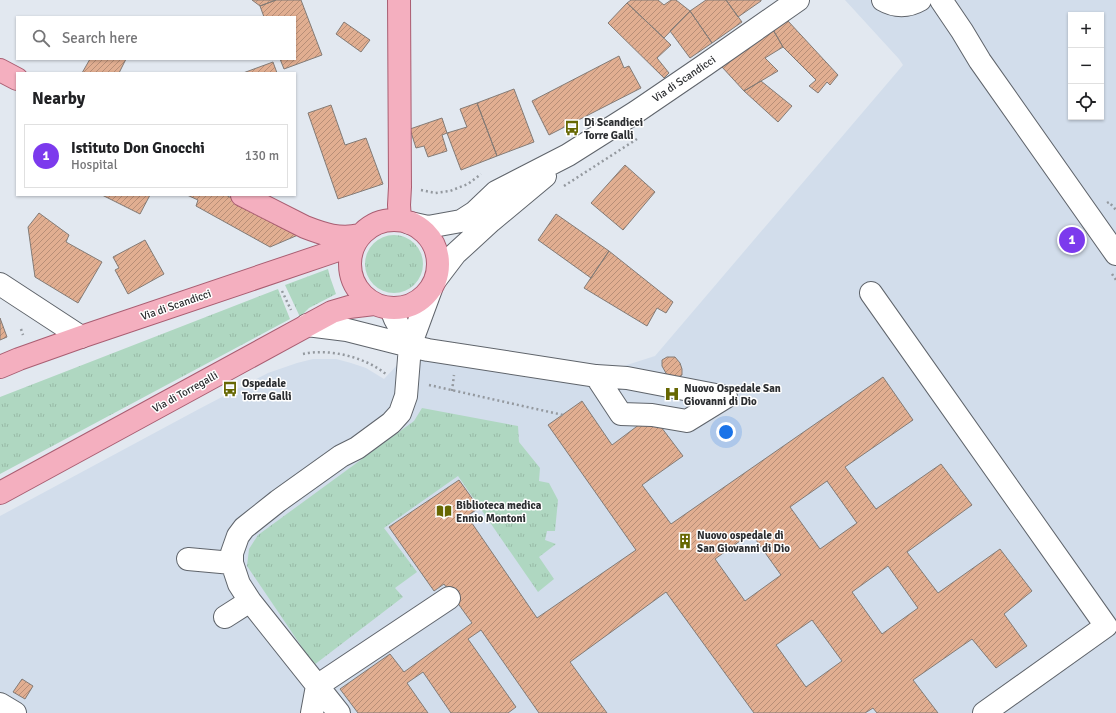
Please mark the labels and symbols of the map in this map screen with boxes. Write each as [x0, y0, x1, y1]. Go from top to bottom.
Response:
street label: Via di Scandicci [650, 53, 718, 105]
place label: Di Scandicci Torre Galli [584, 116, 643, 142]
bus stop icon: Di Scandicci Torre Galli [563, 119, 581, 137]
pin: 1 [1059, 225, 1085, 255]
street label: Via di Scandicci [139, 287, 213, 323]
street label: Via di Torregalli [150, 369, 220, 415]
place label: Ospedale Torre Galli [242, 377, 292, 403]
bus stop icon: Ospedale Torre Galli [221, 380, 239, 398]
place label: Nuovo Ospedale San Giovanni di Dio [684, 382, 781, 408]
hospital icon: Nuovo Ospedale San Giovanni di Dio [663, 385, 681, 403]
your location [716, 422, 736, 442]
place label: Biblioteca medica Ennio Montoni [456, 499, 542, 525]
library icon: Biblioteca medica Ennio Montoni [435, 502, 453, 520]
place label: Nuovo ospedale di San Giovanni di Dio [697, 529, 790, 555]
building icon: Nuovo ospedale di San Giovanni di Dio [676, 532, 694, 550]

